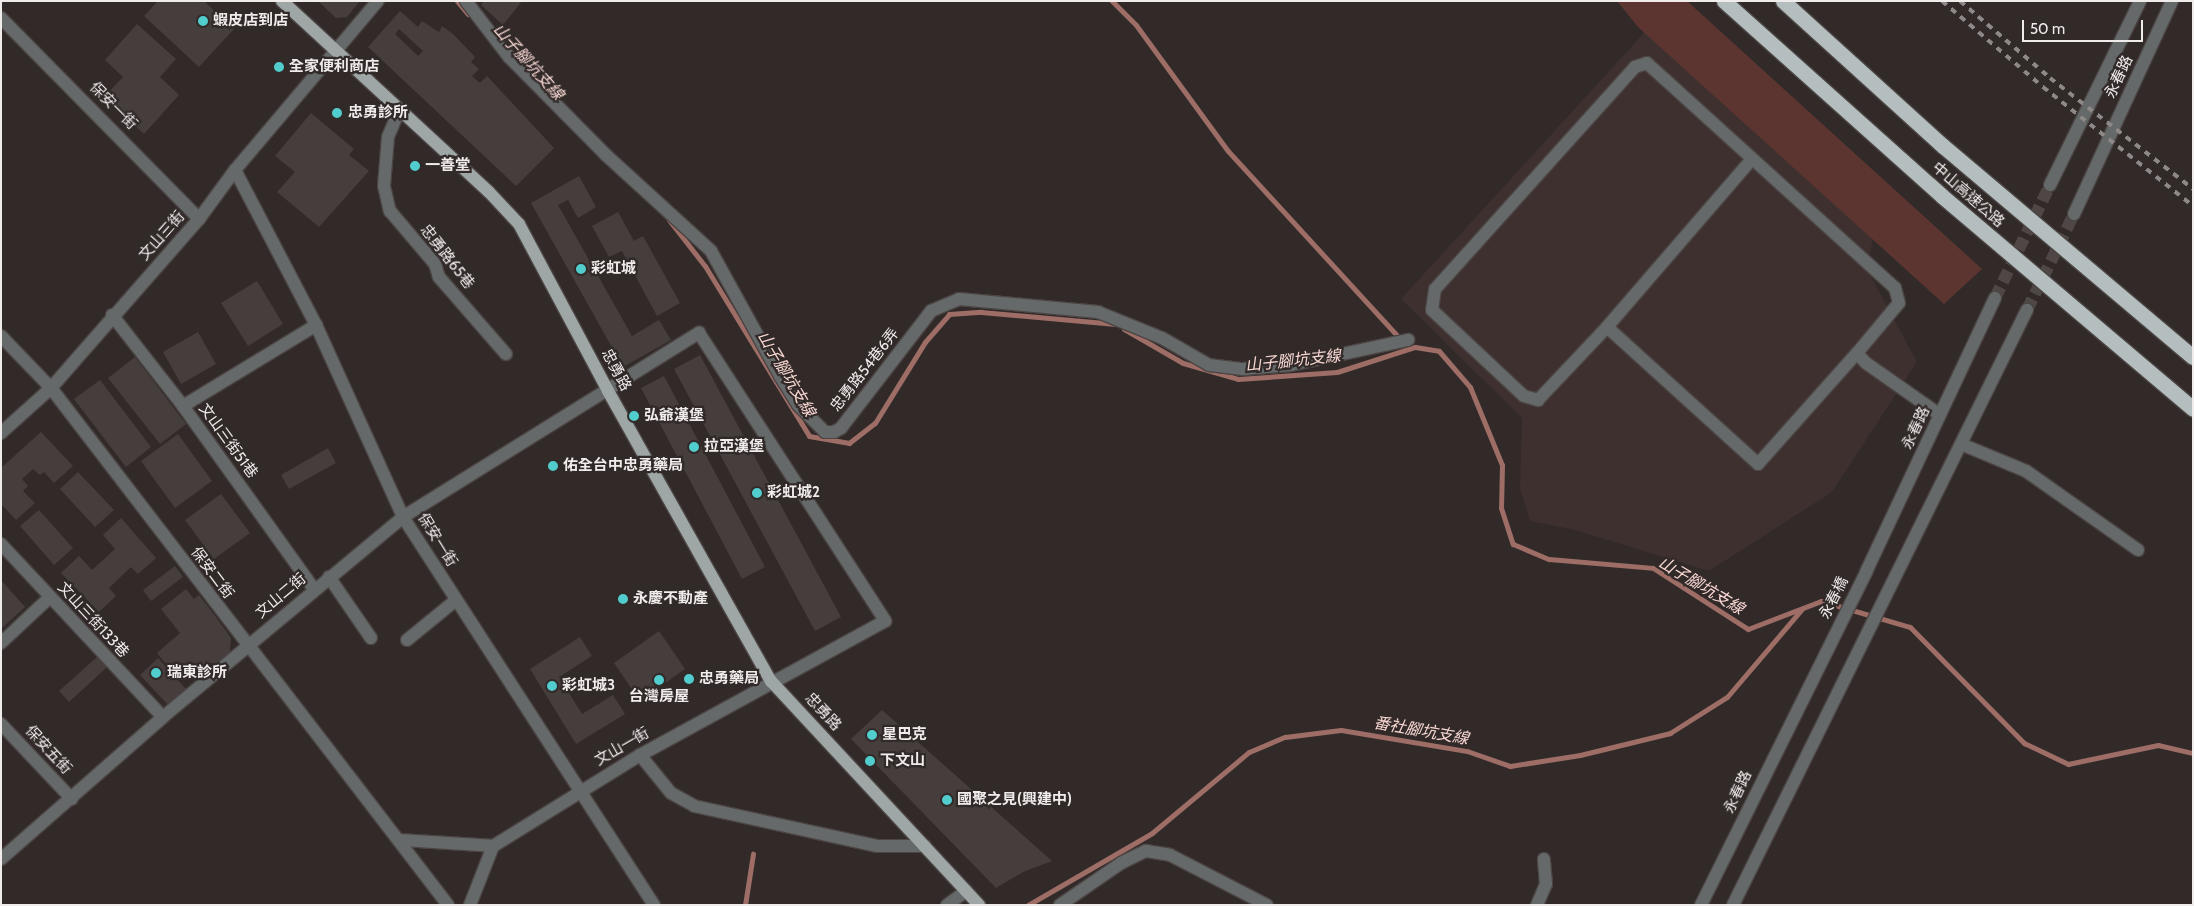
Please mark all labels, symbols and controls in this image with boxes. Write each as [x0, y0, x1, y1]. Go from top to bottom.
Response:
scale bar [2024, 10, 2145, 42]
place label: 蝦皮店到店 [213, 12, 288, 30]
marker: 蝦皮店到店 [197, 15, 209, 27]
water label: 山子腳坑支線 [489, 20, 567, 104]
text: 50 m [2030, 20, 2065, 38]
street label: 永春路 [2101, 53, 2137, 101]
place label: 全家便利商店 [289, 58, 379, 76]
marker: 全家便利商店 [273, 61, 285, 73]
street label: 保安一街 [85, 78, 141, 134]
place label: 忠勇診所 [348, 104, 408, 122]
marker: 忠勇診所 [330, 106, 344, 120]
place label: 一善堂 [425, 157, 470, 175]
street label: 中山高速公路 [1928, 159, 2008, 231]
marker: 一善堂 [409, 160, 421, 172]
street label: 文山三街 [135, 208, 189, 264]
street label: 忠勇路65巷 [416, 221, 478, 293]
place label: 彩虹城 [591, 260, 636, 278]
marker: 彩虹城 [575, 263, 587, 275]
street label: 忠勇路54巷6弄 [827, 325, 903, 415]
water label: 山子腳坑支線 [753, 328, 819, 420]
street label: 忠勇路 [597, 346, 635, 394]
water label: 山子腳坑支線 [1244, 346, 1342, 376]
street label: 文山三街51巷 [195, 400, 261, 482]
street label: 永春路 [1898, 404, 1934, 452]
place label: 弘爺漢堡 [644, 407, 704, 425]
marker: 弘爺漢堡 [628, 410, 640, 422]
place label: 拉亞漢堡 [704, 438, 764, 456]
marker: 拉亞漢堡 [688, 441, 700, 453]
place label: 佑全台中忠勇藥局 [563, 457, 683, 475]
marker: 佑全台中忠勇藥局 [547, 460, 559, 472]
place label: 彩虹城2 [767, 484, 820, 502]
marker: 彩虹城2 [751, 487, 763, 499]
street label: 保安一街 [413, 510, 461, 570]
street label: 保安二街 [187, 544, 237, 602]
water label: 山子腳坑支線 [1655, 553, 1747, 619]
street label: 文山二街 [252, 570, 310, 622]
street label: 永春橋 [1816, 574, 1852, 622]
street label: 文山三街133巷 [54, 579, 132, 661]
place label: 永慶不動產 [633, 590, 708, 608]
marker: 永慶不動產 [617, 593, 629, 605]
place label: 瑞東診所 [167, 664, 227, 682]
marker: 瑞東診所 [149, 666, 163, 680]
place label: 忠勇藥局 [699, 670, 759, 688]
marker: 忠勇藥局 [683, 673, 695, 685]
marker: 台灣房屋 [653, 674, 665, 686]
place label: 彩虹城3 [562, 677, 615, 695]
marker: 彩虹城3 [546, 680, 558, 692]
place label: 台灣房屋 [629, 688, 689, 706]
street label: 忠勇路 [801, 689, 845, 735]
water label: 番社腳坑支線 [1372, 713, 1470, 749]
street label: 保安五街 [21, 722, 75, 778]
street label: 文山一街 [592, 724, 652, 770]
place label: 星巴克 [882, 726, 927, 744]
marker: 星巴克 [866, 729, 878, 741]
place label: 下文山 [880, 752, 925, 770]
marker: 下文山 [864, 755, 876, 767]
street label: 永春路 [1720, 768, 1756, 816]
place label: 國聚之見(興建中) [957, 791, 1072, 809]
marker: 國聚之見(興建中) [941, 794, 953, 806]

